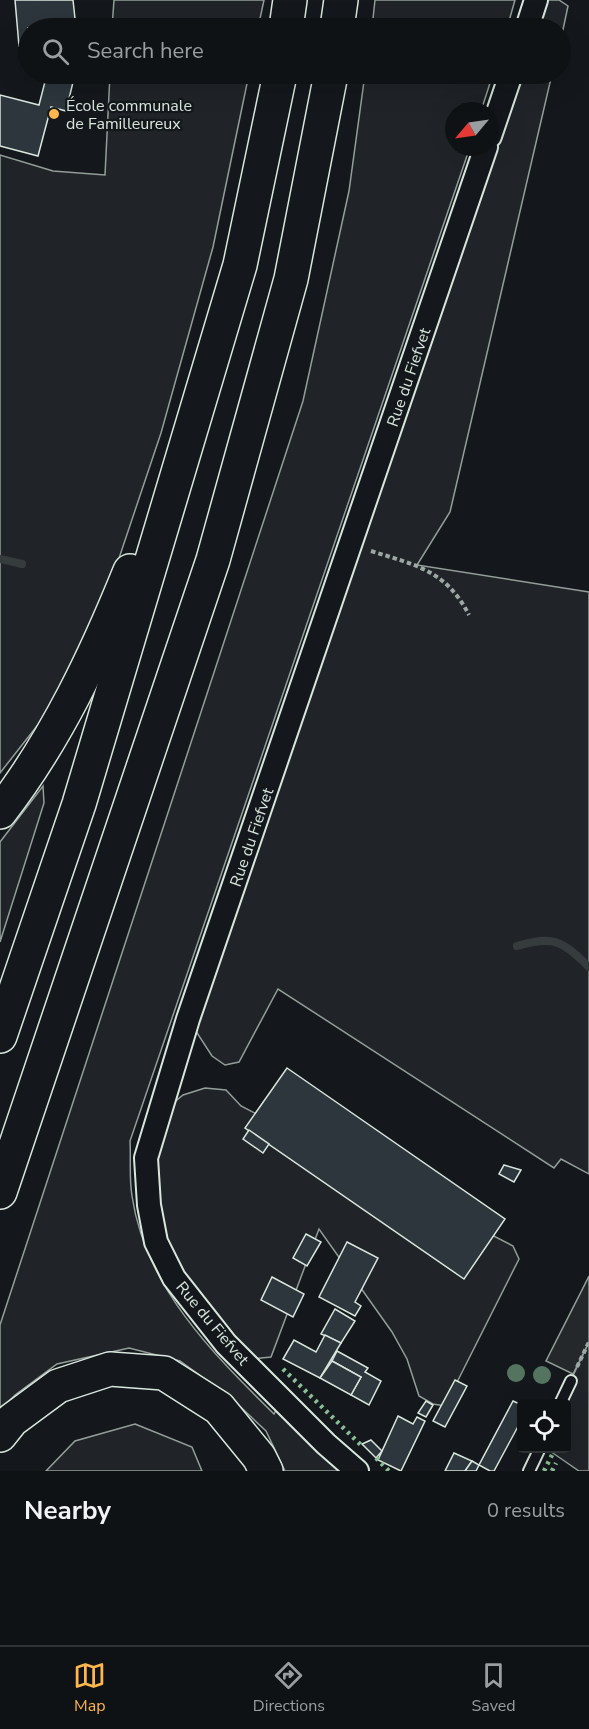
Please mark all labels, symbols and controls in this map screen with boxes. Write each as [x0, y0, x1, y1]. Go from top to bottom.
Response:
search box [18, 18, 571, 84]
icon: search [39, 35, 72, 68]
text: Search here [87, 36, 204, 66]
place label: École communale de Familleureux [66, 95, 192, 135]
north arrow [445, 102, 499, 156]
marker: École communale de Familleureux [47, 107, 61, 121]
street label: Rue du Fiefvet [382, 325, 436, 430]
street label: Rue du Fiefvet [225, 785, 279, 890]
street label: Rue du Fiefvet [171, 1277, 254, 1371]
map controls [517, 1399, 571, 1453]
button: locate [517, 1399, 571, 1453]
text: Nearby [24, 1493, 111, 1528]
text: 0 results [487, 1497, 565, 1524]
tab: Map [73, 1659, 106, 1717]
tab: Directions [253, 1659, 325, 1717]
tab: Saved [472, 1659, 516, 1717]

